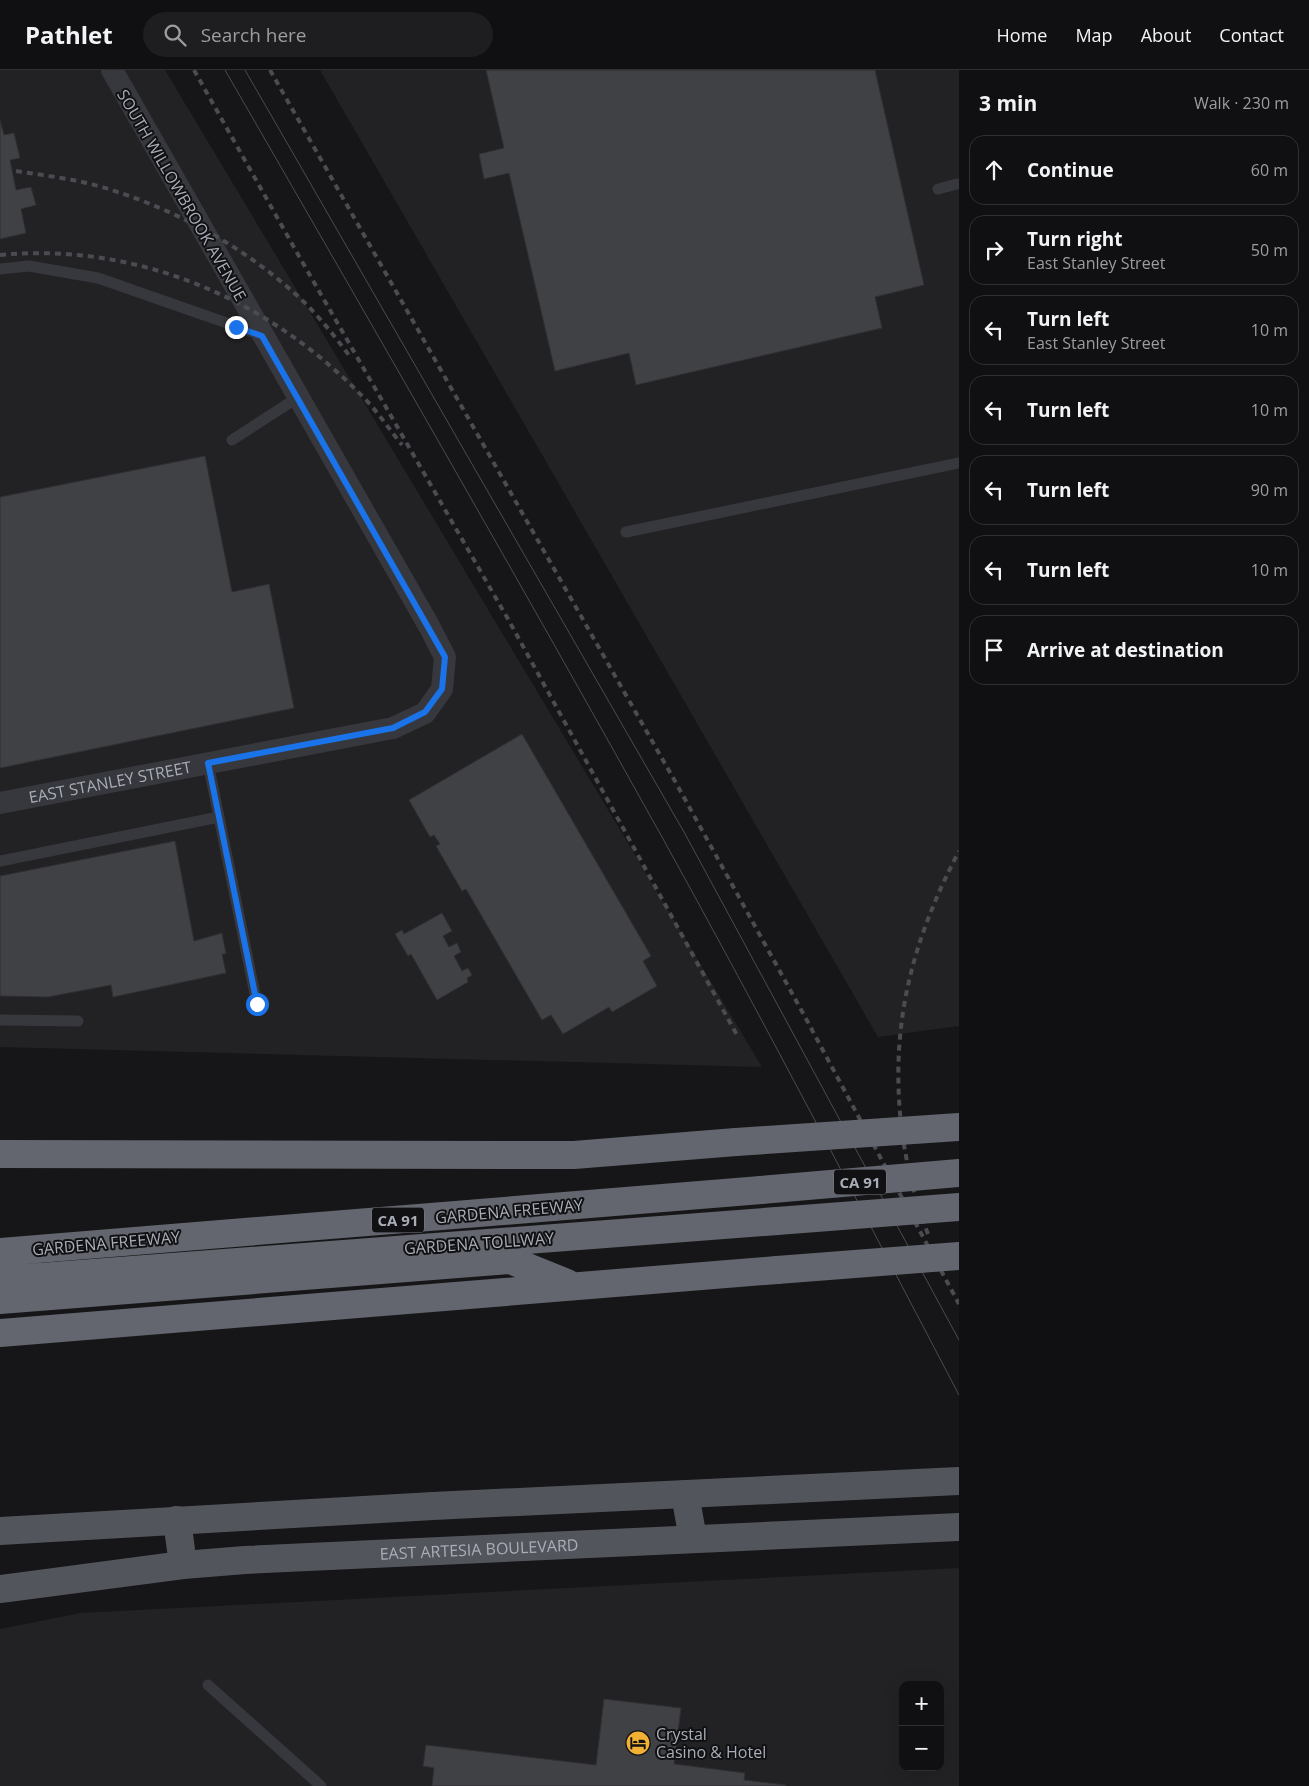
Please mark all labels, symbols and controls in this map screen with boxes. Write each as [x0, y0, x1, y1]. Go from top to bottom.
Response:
search box [143, 12, 493, 57]
text: Pathlet [25, 18, 113, 51]
icon: search [161, 21, 189, 49]
text: Search here [201, 22, 307, 48]
text: Home [997, 23, 1047, 47]
text: Map [1075, 23, 1113, 47]
text: About [1141, 23, 1191, 47]
text: Contact [1219, 23, 1284, 47]
street label: SOUTH WILLOWBROOK AVENUE [112, 85, 252, 305]
text: 3 min [979, 89, 1037, 117]
text: Walk · 230 m [1194, 92, 1289, 114]
icon: ahead [980, 156, 1008, 184]
text: Continue [1027, 157, 1114, 183]
text: 60 m [1251, 159, 1288, 181]
text: Turn right [1027, 226, 1122, 252]
icon: right [980, 236, 1008, 264]
text: 50 m [1251, 239, 1288, 261]
text: East Stanley Street [1027, 252, 1165, 274]
text: Turn left [1027, 306, 1109, 332]
route end [225, 316, 248, 339]
icon: left [980, 316, 1008, 344]
text: 10 m [1251, 319, 1288, 341]
text: East Stanley Street [1027, 332, 1165, 354]
icon: left [980, 396, 1008, 424]
text: Turn left [1027, 397, 1109, 423]
text: 10 m [1251, 399, 1288, 421]
icon: left [980, 476, 1008, 504]
text: Turn left [1027, 477, 1109, 503]
text: 90 m [1251, 479, 1288, 501]
icon: left [980, 556, 1008, 584]
text: Turn left [1027, 557, 1109, 583]
text: 10 m [1251, 559, 1288, 581]
icon: arrive [980, 636, 1008, 664]
text: Arrive at destination [1027, 637, 1224, 663]
street label: EAST STANLEY STREET [27, 756, 193, 808]
route start [246, 993, 269, 1016]
road number: CA 91 [834, 1170, 886, 1194]
street label: GARDENA FREEWAY [434, 1194, 584, 1228]
road number: CA 91 [372, 1208, 424, 1232]
street label: GARDENA FREEWAY [31, 1226, 181, 1260]
street label: GARDENA TOLLWAY [403, 1227, 555, 1259]
street label: EAST ARTESIA BOULEVARD [379, 1534, 579, 1565]
map controls [899, 1681, 944, 1771]
button: + [899, 1681, 944, 1726]
place label: Crystal Casino & Hotel [656, 1723, 766, 1763]
button: − [899, 1726, 944, 1771]
hotel icon: Crystal Casino & Hotel [625, 1730, 651, 1756]

